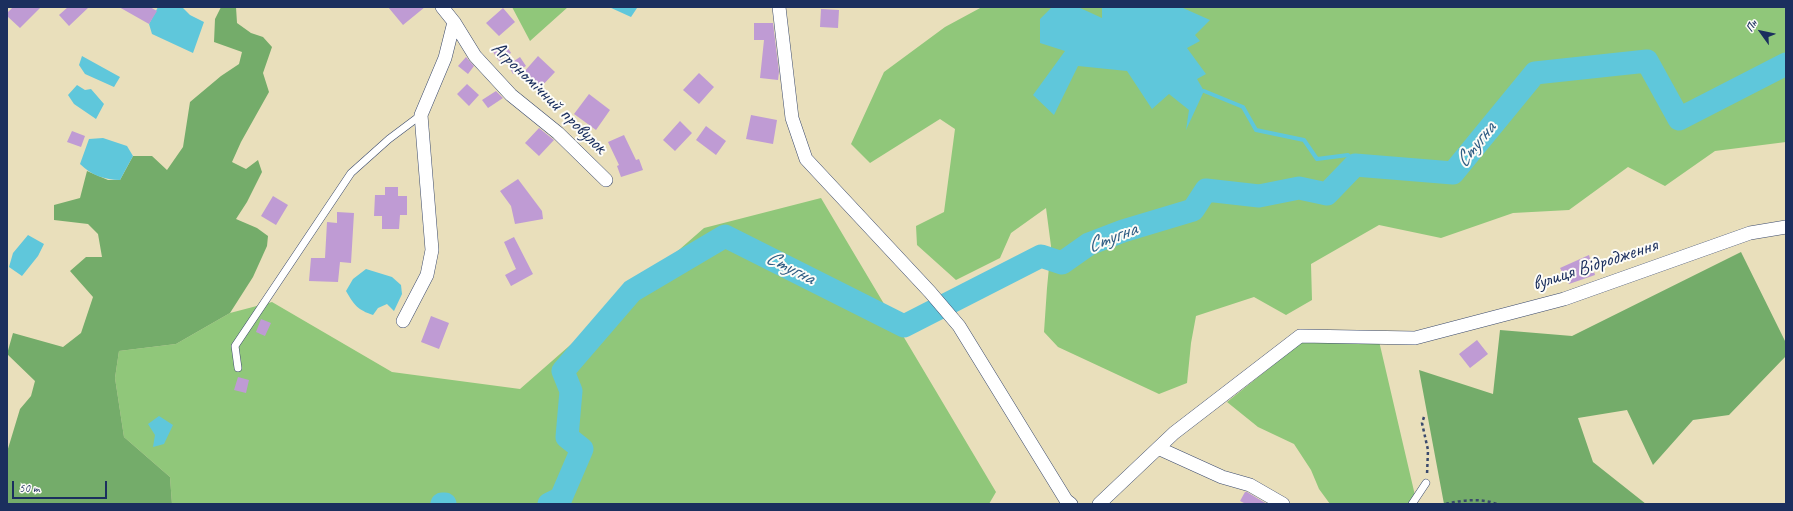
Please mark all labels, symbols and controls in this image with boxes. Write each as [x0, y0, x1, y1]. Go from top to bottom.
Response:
north arrow [1741, 12, 1781, 52]
text: Пн [1742, 17, 1760, 34]
street label: Агрономічний провулок [486, 37, 612, 159]
water label: Стугна [1450, 117, 1502, 173]
water label: Стугна [1084, 217, 1140, 259]
street label: вулиця Відродження [1529, 234, 1661, 296]
water label: Стугна [762, 245, 818, 291]
scale bar [14, 473, 109, 499]
text: 50 m [19, 480, 39, 496]

